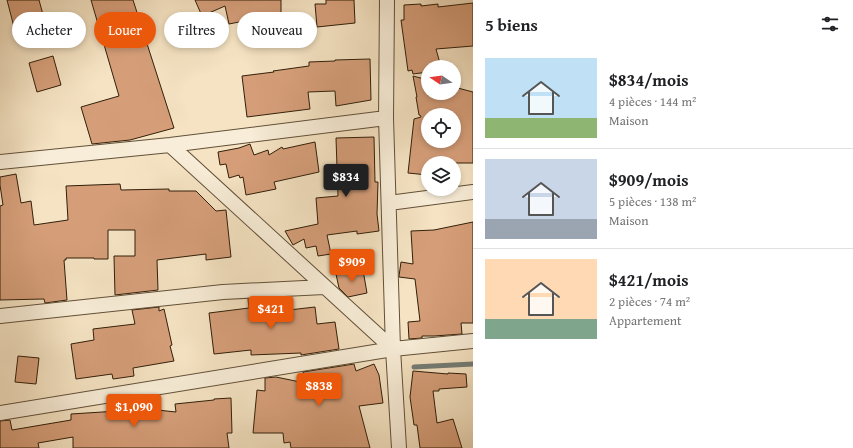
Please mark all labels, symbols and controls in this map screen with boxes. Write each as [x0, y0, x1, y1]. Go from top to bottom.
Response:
chip: Acheter [12, 12, 86, 48]
chip: Louer [94, 12, 156, 48]
chip: Filtres [164, 12, 229, 48]
chip: Nouveau [237, 12, 317, 48]
text: 5 biens [485, 12, 538, 37]
icon: filters [819, 13, 841, 35]
north arrow [421, 60, 461, 100]
map controls [421, 60, 461, 196]
text: $834/mois [609, 67, 689, 92]
icon: home [517, 74, 565, 122]
text: 4 pièces · 144 m² [609, 92, 696, 111]
button: locate [421, 108, 461, 148]
text: Maison [609, 111, 649, 130]
button: layers [421, 156, 461, 196]
pin: $834 [322, 164, 370, 198]
text: $834 [333, 167, 359, 186]
text: $909/mois [609, 167, 689, 192]
icon: home [517, 175, 565, 223]
text: 5 pièces · 138 m² [609, 192, 696, 211]
text: Maison [609, 211, 649, 230]
pin: $909 [328, 249, 376, 283]
text: $909 [339, 252, 365, 271]
text: $421/mois [609, 267, 689, 292]
icon: home [517, 275, 565, 323]
text: 2 pièces · 74 m² [609, 292, 690, 311]
pin: $421 [247, 296, 295, 330]
text: $421 [258, 299, 284, 318]
text: Appartement [609, 311, 682, 330]
pin: $838 [295, 373, 343, 407]
text: $838 [306, 376, 332, 395]
pin: $1,090 [101, 394, 167, 428]
text: $1,090 [115, 397, 153, 416]

